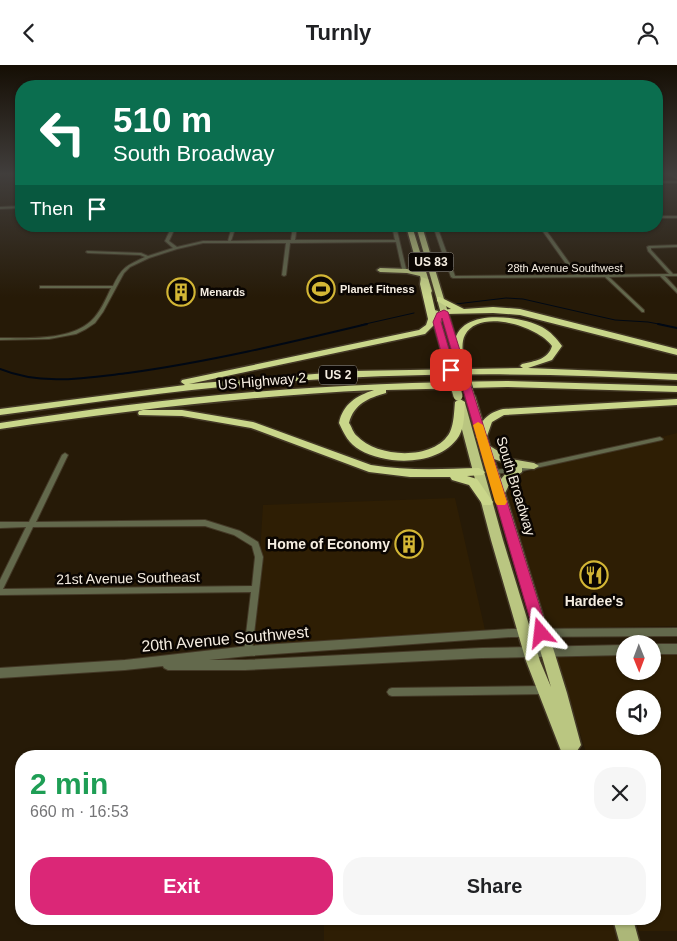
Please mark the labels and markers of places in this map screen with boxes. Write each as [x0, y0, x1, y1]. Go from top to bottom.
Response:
sports icon: Planet Fitness [306, 274, 336, 304]
building icon: Menards [166, 277, 196, 307]
place label: Planet Fitness [340, 283, 415, 295]
place label: Menards [200, 286, 245, 298]
pin [430, 349, 472, 391]
building icon: Home of Economy [394, 529, 424, 559]
place label: Home of Economy [267, 536, 390, 552]
restaurant icon: Hardee's [579, 560, 609, 590]
place label: Hardee's [565, 593, 624, 609]

